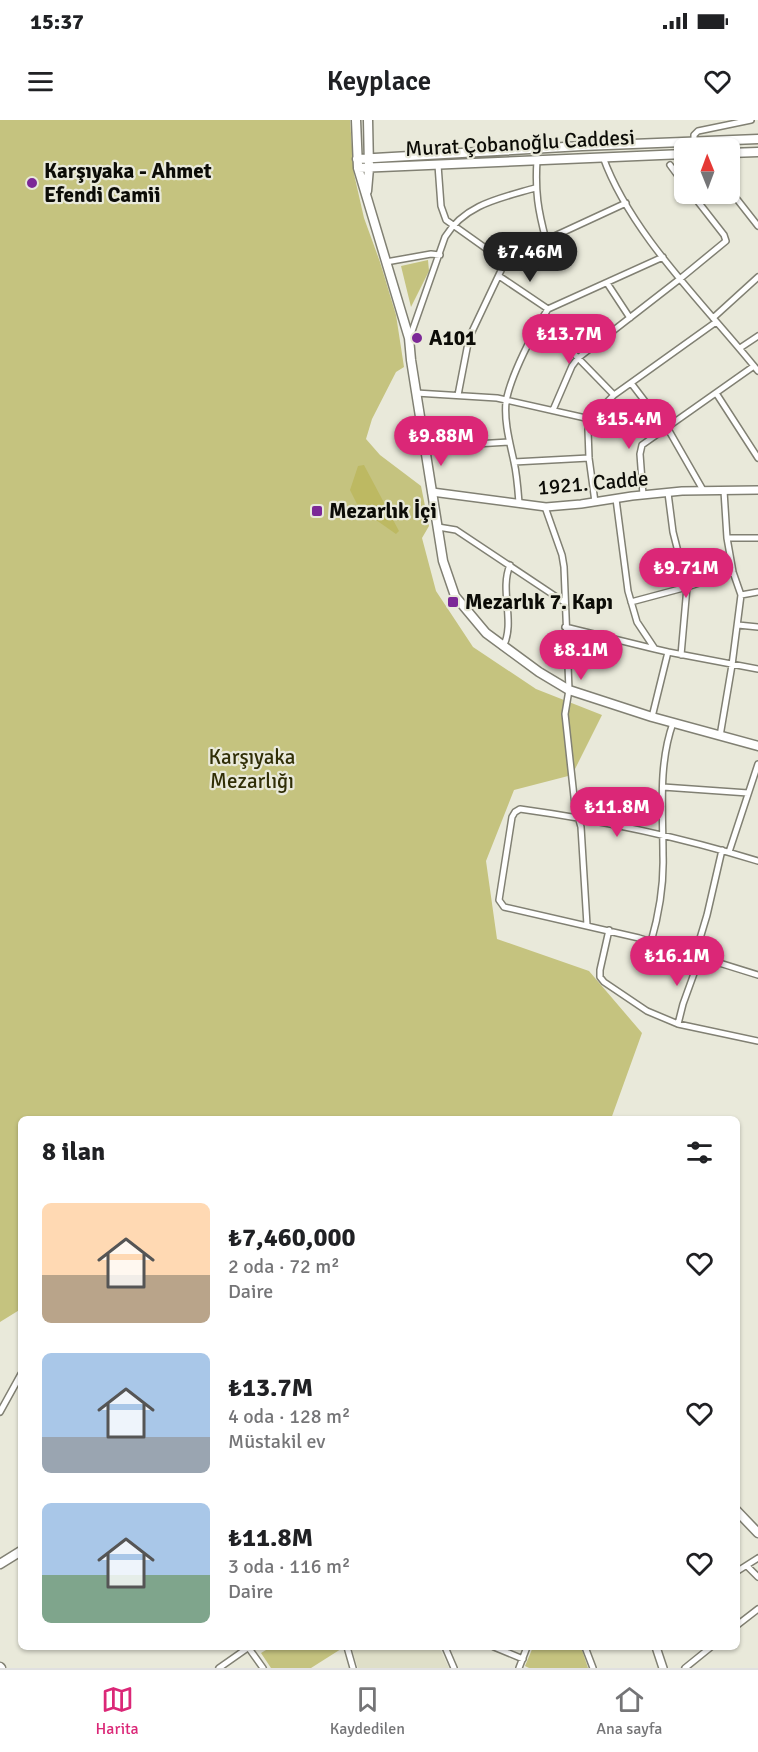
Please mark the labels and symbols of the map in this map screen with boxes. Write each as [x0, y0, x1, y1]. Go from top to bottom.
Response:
street label: Murat Çobanoğlu Caddesi [405, 124, 635, 162]
north arrow [674, 138, 740, 204]
place label: Karşıyaka - Ahmet Efendi Camii [44, 158, 212, 208]
marker: Karşıyaka - Ahmet Efendi Camii [25, 176, 39, 190]
pin: ₺7.46M [481, 232, 579, 283]
pin: ₺13.7M [520, 314, 618, 365]
place label: A101 [429, 325, 476, 351]
marker: A101 [410, 331, 424, 345]
pin: ₺15.4M [580, 399, 678, 450]
pin: ₺9.88M [392, 416, 490, 467]
street label: 1921. Cadde [536, 465, 650, 501]
place label: Mezarlık İçi [329, 498, 437, 524]
marker: Mezarlık İçi [310, 504, 324, 518]
pin: ₺9.71M [637, 548, 735, 599]
place label: Mezarlık 7. Kapı [465, 589, 613, 615]
marker: Mezarlık 7. Kapı [446, 595, 460, 609]
pin: ₺8.1M [539, 630, 623, 681]
park label: Karşıyaka Mezarlığı [209, 744, 296, 794]
pin: ₺11.8M [568, 787, 666, 838]
pin: ₺16.1M [628, 936, 726, 987]

